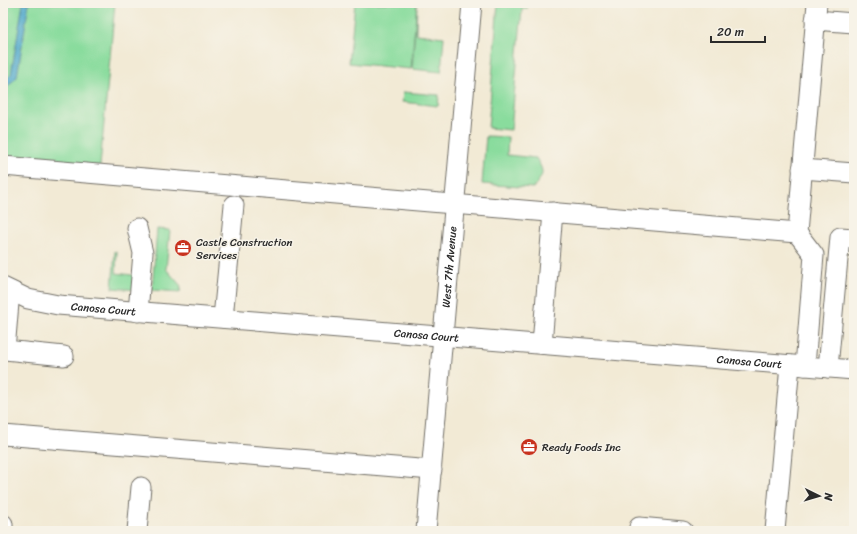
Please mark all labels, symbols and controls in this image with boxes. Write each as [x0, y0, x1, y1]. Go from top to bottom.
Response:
scale bar [711, 18, 765, 44]
text: 20 m [717, 21, 744, 43]
street label: West 7th Avenue [436, 225, 463, 308]
place label: Castle Construction Services [196, 233, 292, 265]
office icon: Castle Construction Services [173, 238, 193, 258]
street label: Canosa Court [70, 297, 137, 321]
street label: Canosa Court [393, 323, 460, 348]
street label: Canosa Court [716, 350, 783, 374]
office icon: Ready Foods Inc [519, 437, 539, 457]
place label: Ready Foods Inc [542, 438, 621, 457]
north arrow [799, 476, 839, 516]
text: N [819, 491, 838, 502]

